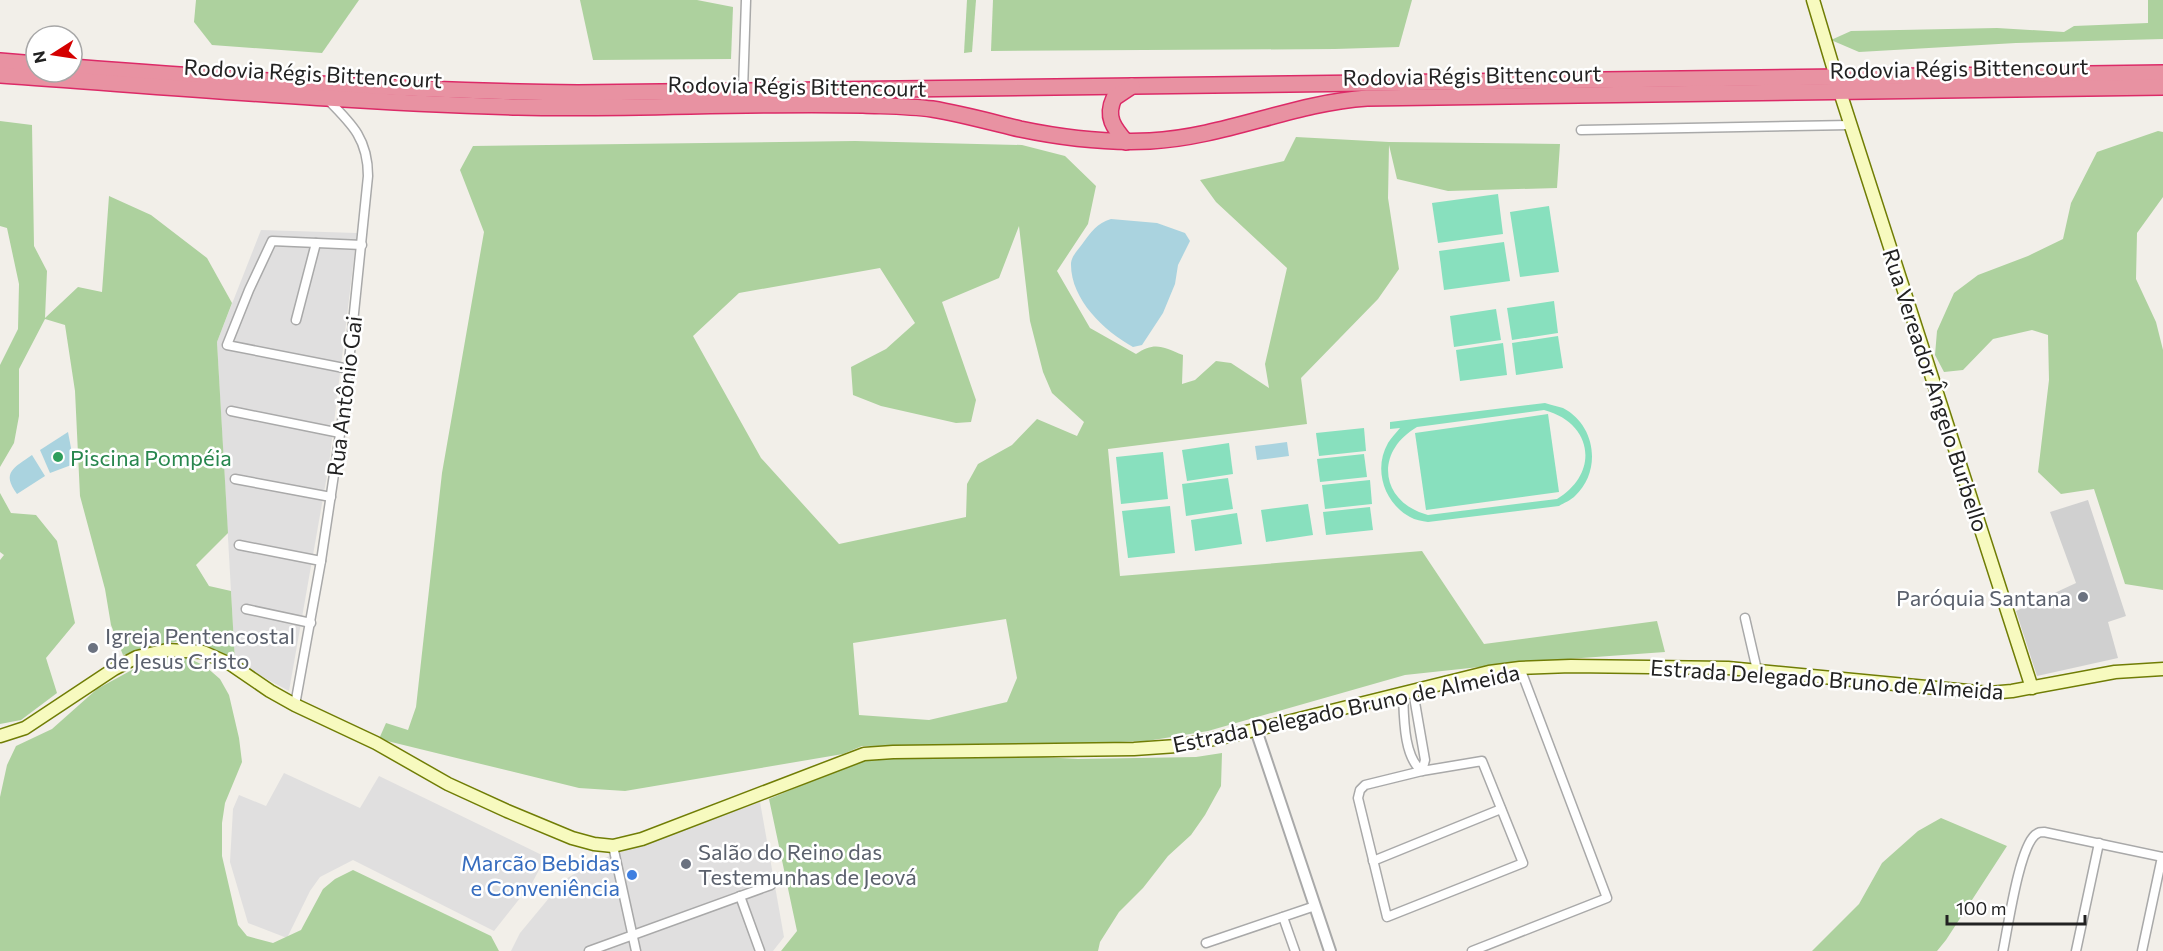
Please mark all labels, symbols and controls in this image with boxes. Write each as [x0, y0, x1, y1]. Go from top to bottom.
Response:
north arrow [24, 24, 84, 84]
text: N [28, 49, 49, 65]
street label: Rodovia Régis Bittencourt [1829, 52, 2089, 84]
street label: Rodovia Régis Bittencourt [183, 53, 443, 93]
street label: Rodovia Régis Bittencourt [1342, 59, 1602, 91]
street label: Rodovia Régis Bittencourt [667, 70, 927, 102]
street label: Rua Vereador Ângelo Burbello [1877, 245, 1995, 535]
street label: Rua Antônio Gai [321, 314, 367, 478]
place label: Piscina Pompéia [70, 444, 232, 471]
marker: Piscina Pompéia [51, 450, 65, 464]
place label: Paróquia Santana [1896, 584, 2071, 611]
marker: Paróquia Santana [2076, 590, 2090, 604]
place label: Igreja Pentencostal de Jesus Cristo [105, 622, 295, 674]
marker: Igreja Pentencostal de Jesus Cristo [86, 641, 100, 655]
street label: Estrada Delegado Bruno de Almeida [1649, 653, 2005, 705]
street label: Estrada Delegado Bruno de Almeida [1170, 658, 1522, 758]
place label: Salão do Reino das Testemunhas de Jeová [698, 838, 917, 890]
place label: Marcão Bebidas e Conveniência [461, 849, 620, 901]
marker: Salão do Reino das Testemunhas de Jeová [679, 857, 693, 871]
marker: Marcão Bebidas e Conveniência [625, 868, 639, 882]
scale bar [1947, 888, 2085, 926]
text: 100 m [1956, 897, 2006, 919]

